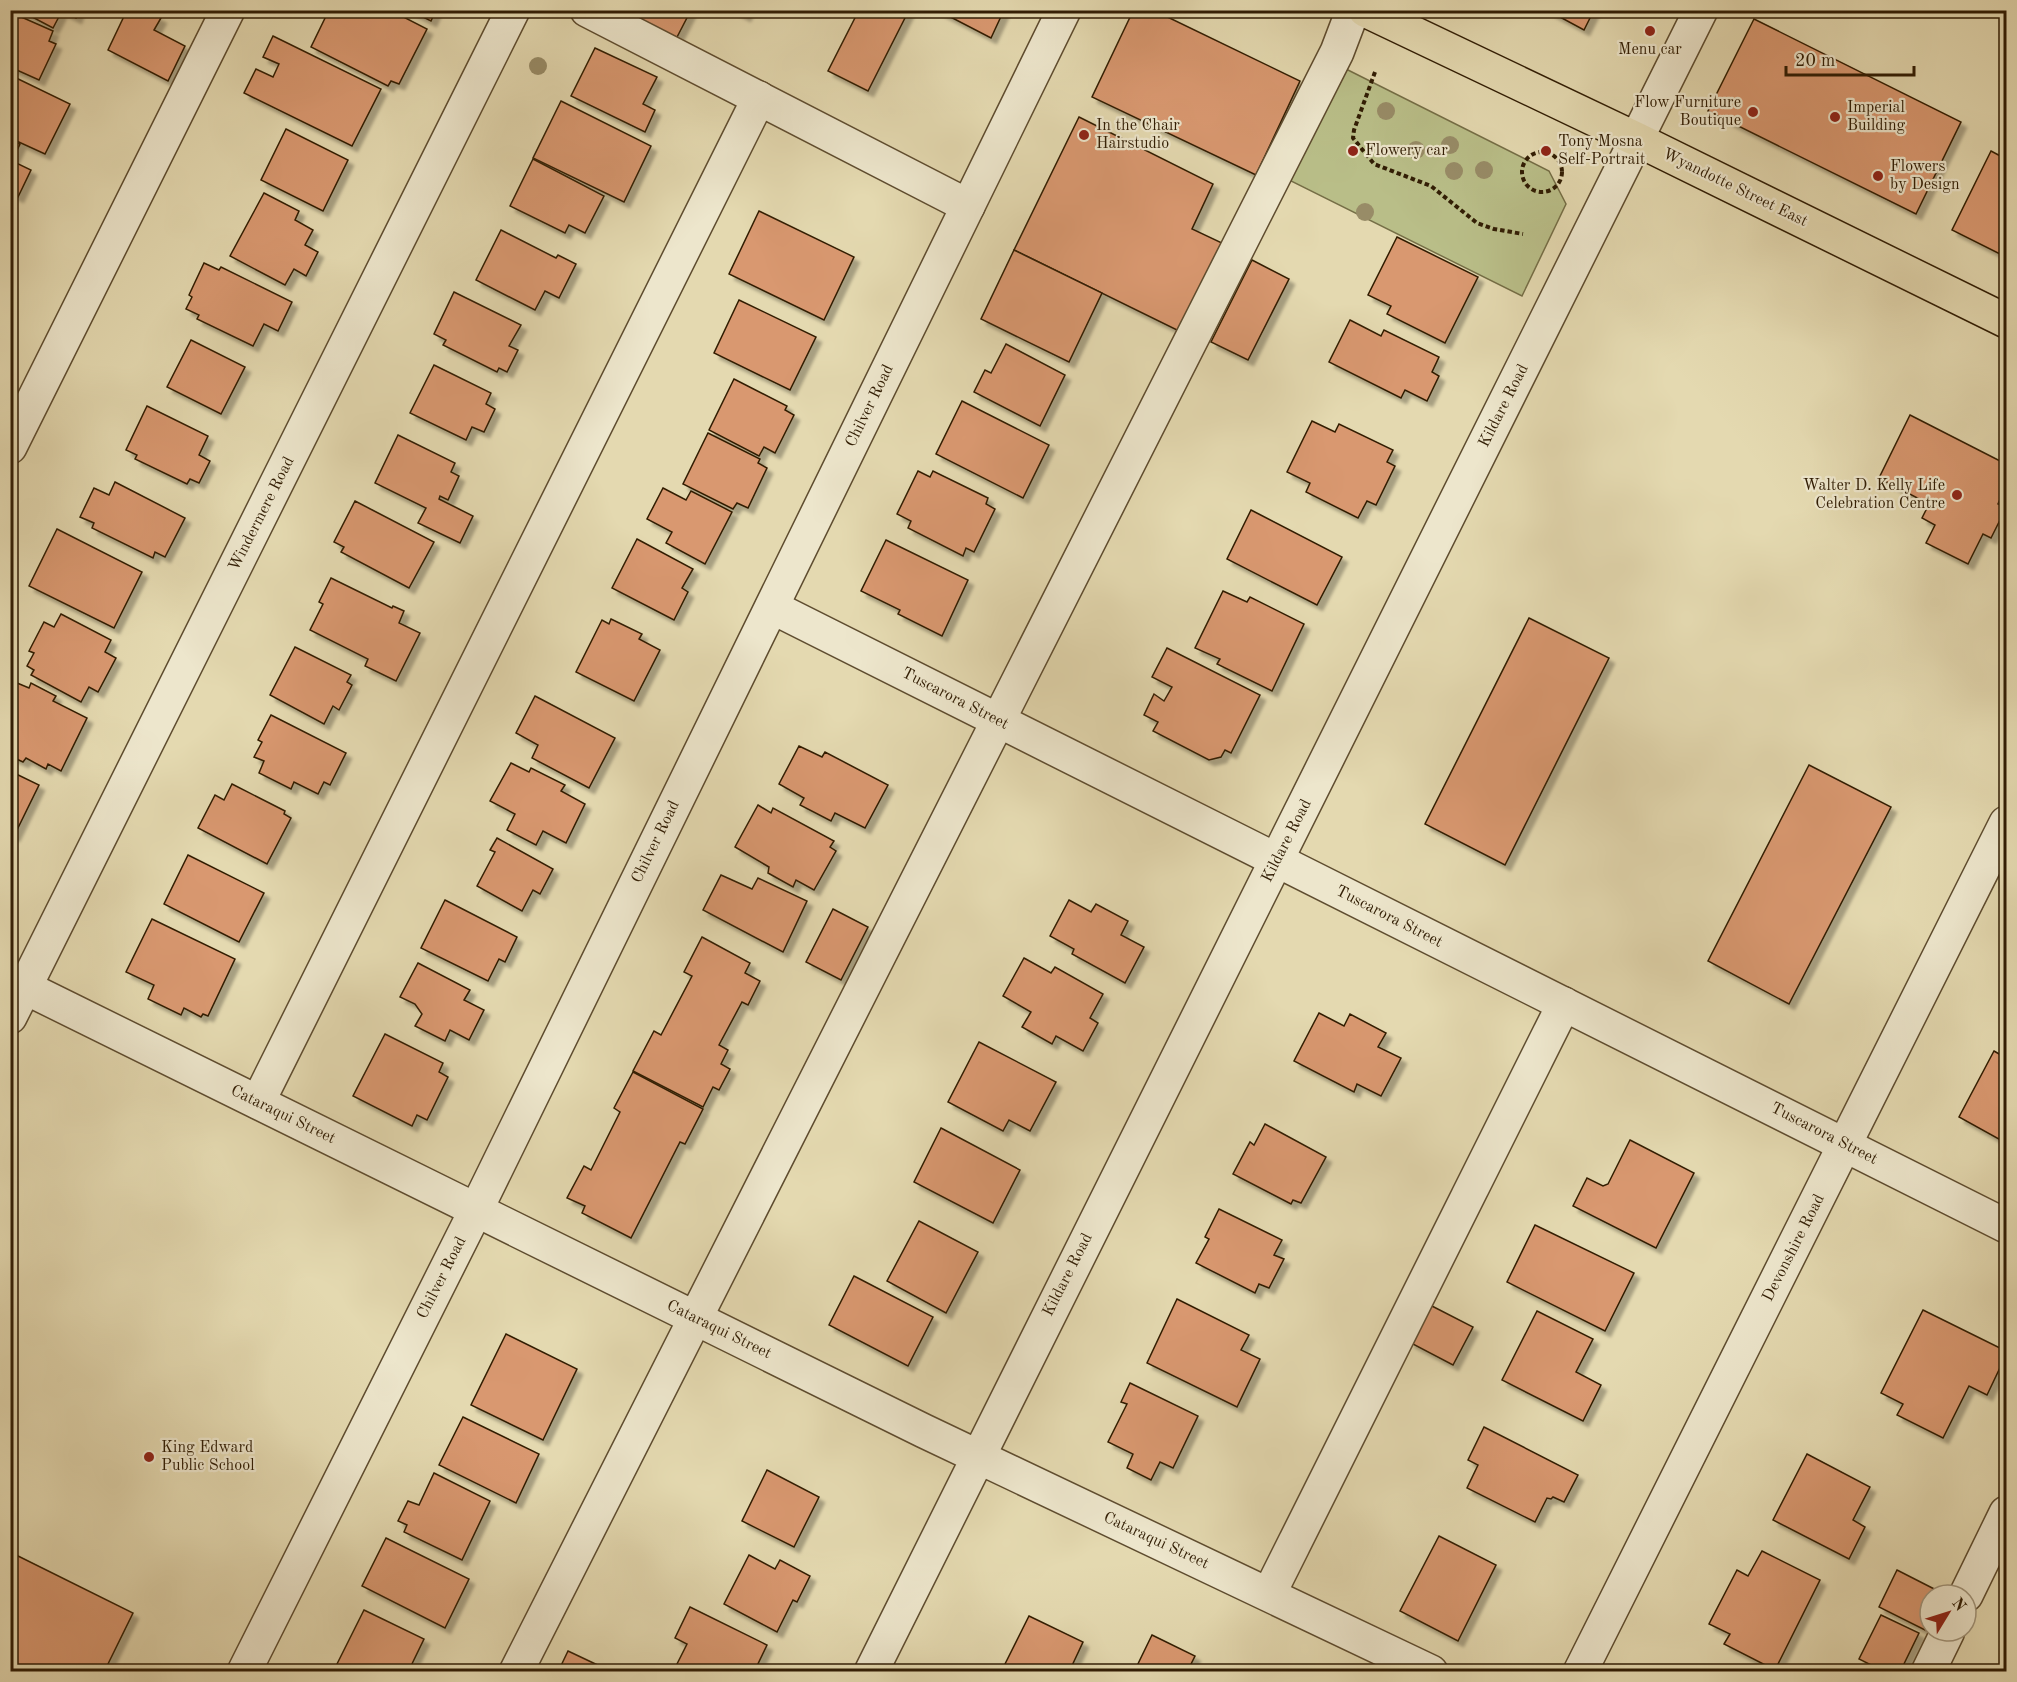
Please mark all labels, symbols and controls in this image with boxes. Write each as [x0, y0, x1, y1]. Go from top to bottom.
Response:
marker: Menu car [1643, 24, 1657, 38]
scale bar [1786, 39, 1914, 77]
place label: Menu car [1618, 42, 1682, 58]
text: 20 m [1795, 52, 1835, 70]
place label: Flow Furniture Boutique [1634, 95, 1741, 129]
place label: Imperial Building [1847, 100, 1906, 134]
marker: Flow Furniture Boutique [1746, 105, 1760, 119]
marker: Imperial Building [1828, 110, 1842, 124]
place label: In the Chair Hairstudio [1096, 118, 1180, 152]
marker: In the Chair Hairstudio [1077, 128, 1091, 142]
place label: Tony Mosna Self-Portrait [1558, 134, 1646, 168]
place label: Flowery car [1365, 143, 1448, 159]
marker: Flowery car [1346, 144, 1360, 158]
marker: Tony Mosna Self-Portrait [1539, 144, 1553, 158]
street label: Wyandotte Street East [1660, 146, 1810, 230]
place label: Flowers by Design [1890, 159, 1960, 193]
marker: Flowers by Design [1871, 169, 1885, 183]
street label: Chilver Road [843, 362, 897, 450]
street label: Kildare Road [1476, 362, 1532, 450]
street label: Windermere Road [226, 454, 298, 574]
place label: Walter D. Kelly Life Celebration Centre [1803, 478, 1945, 512]
marker: Walter D. Kelly Life Celebration Centre [1950, 488, 1964, 502]
street label: Tuscarora Street [899, 665, 1011, 733]
street label: Kildare Road [1259, 797, 1315, 885]
street label: Chilver Road [629, 798, 683, 886]
street label: Tuscarora Street [1333, 883, 1445, 951]
street label: Cataraqui Street [228, 1083, 338, 1147]
street label: Tuscarora Street [1768, 1100, 1880, 1168]
street label: Devonshire Road [1760, 1192, 1828, 1304]
street label: Kildare Road [1040, 1231, 1096, 1319]
street label: Chilver Road [414, 1234, 470, 1322]
street label: Cataraqui Street [664, 1298, 774, 1362]
place label: King Edward Public School [161, 1440, 255, 1474]
marker: King Edward Public School [142, 1450, 156, 1464]
street label: Cataraqui Street [1101, 1510, 1212, 1573]
north arrow [1918, 1583, 1978, 1643]
text: N [1948, 1595, 1969, 1615]

